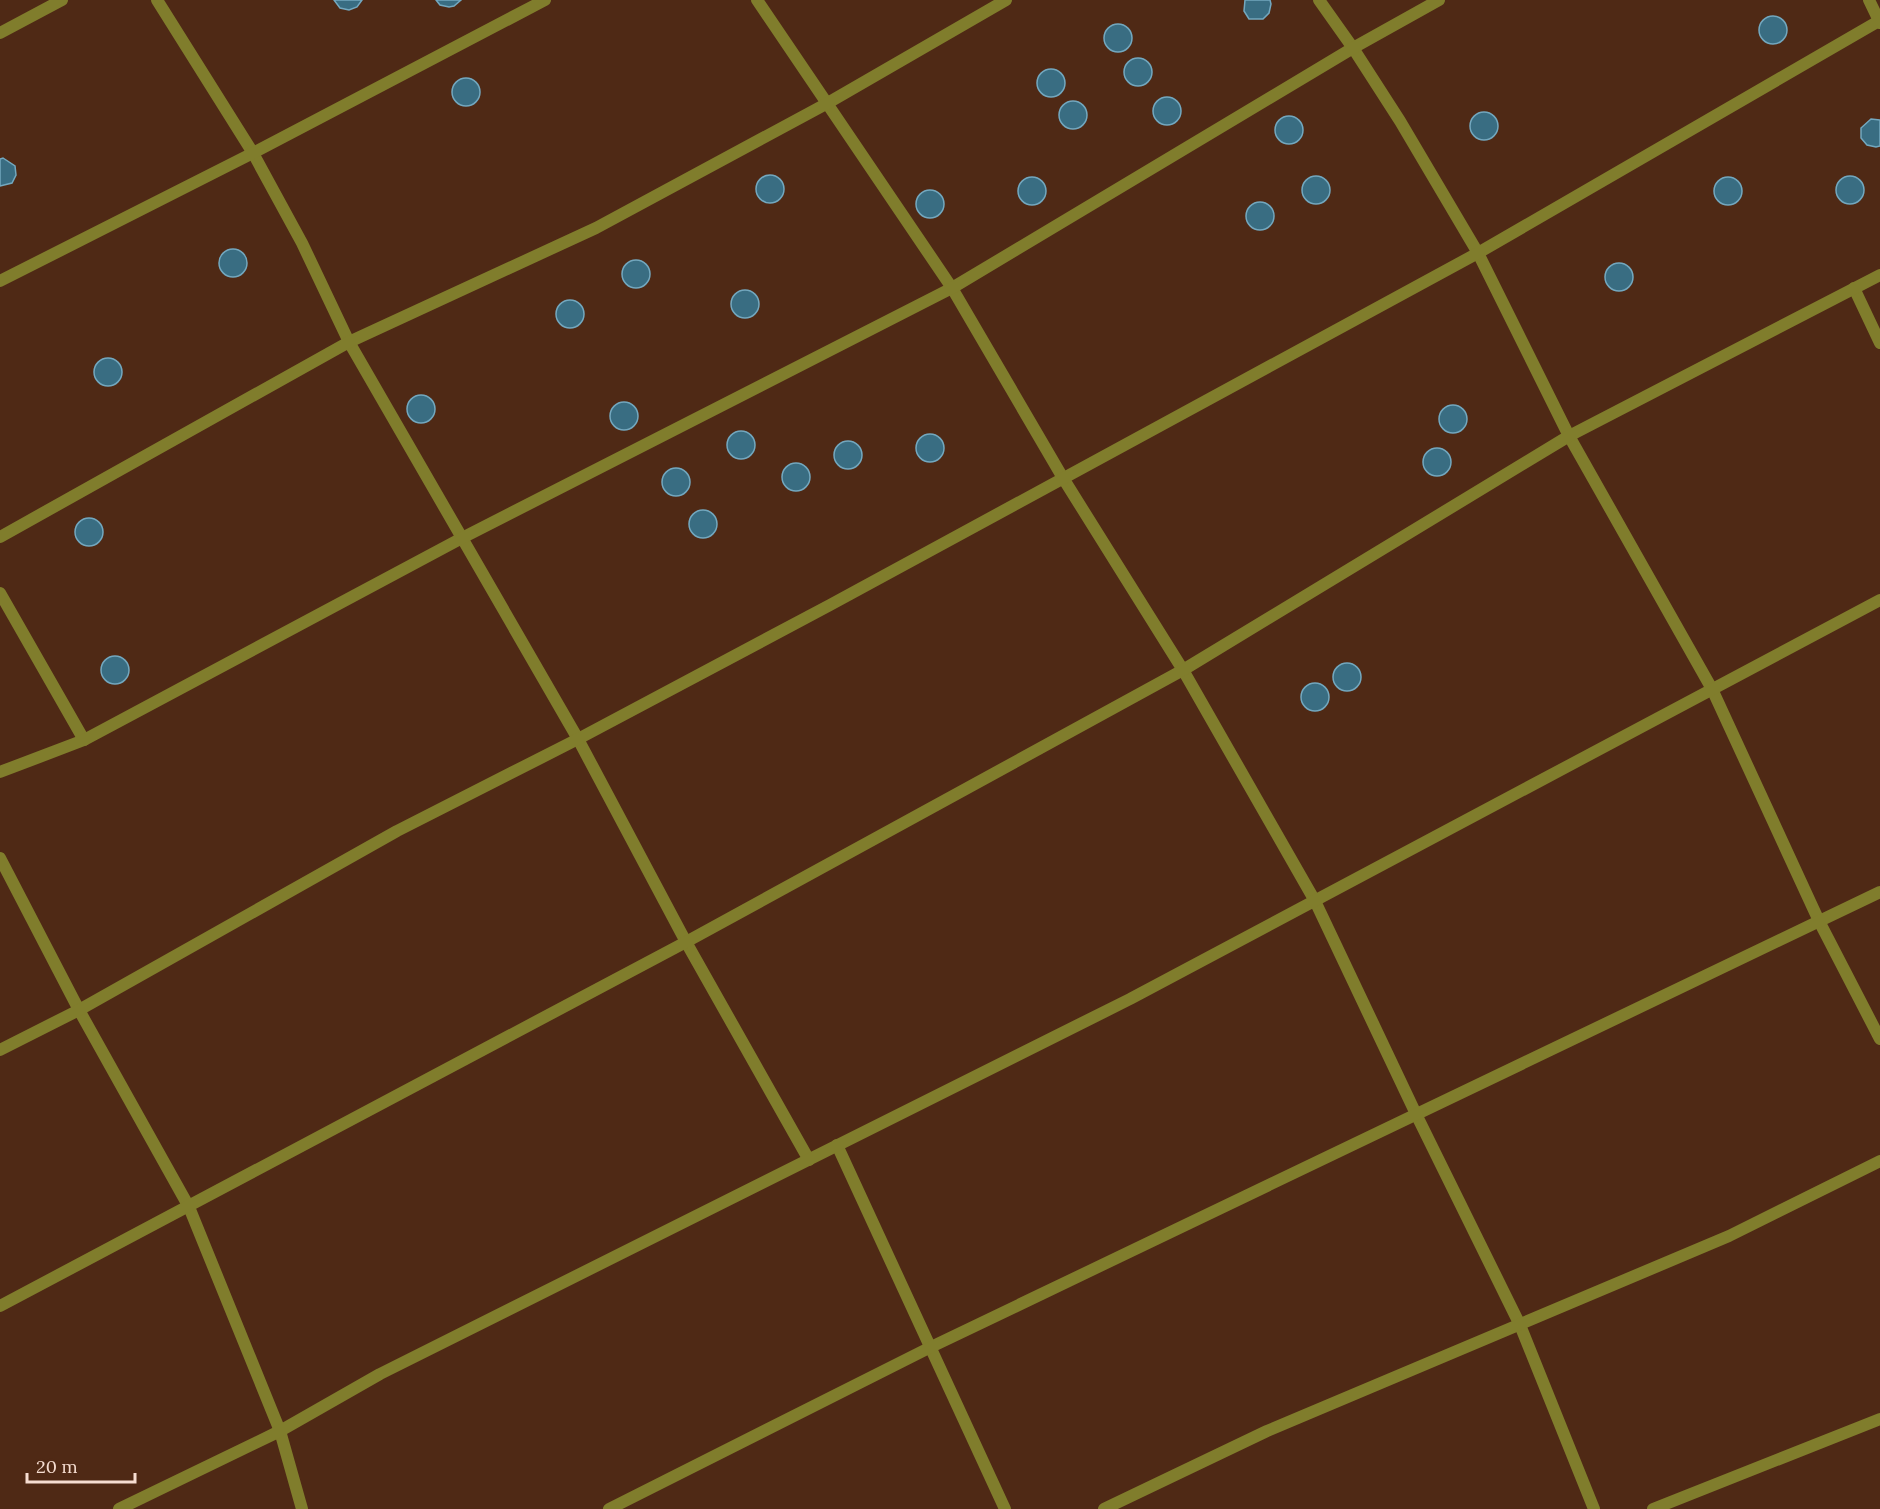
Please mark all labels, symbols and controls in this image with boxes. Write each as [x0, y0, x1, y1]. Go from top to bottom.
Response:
scale bar [27, 1446, 135, 1484]
text: 20 m [36, 1455, 78, 1478]

